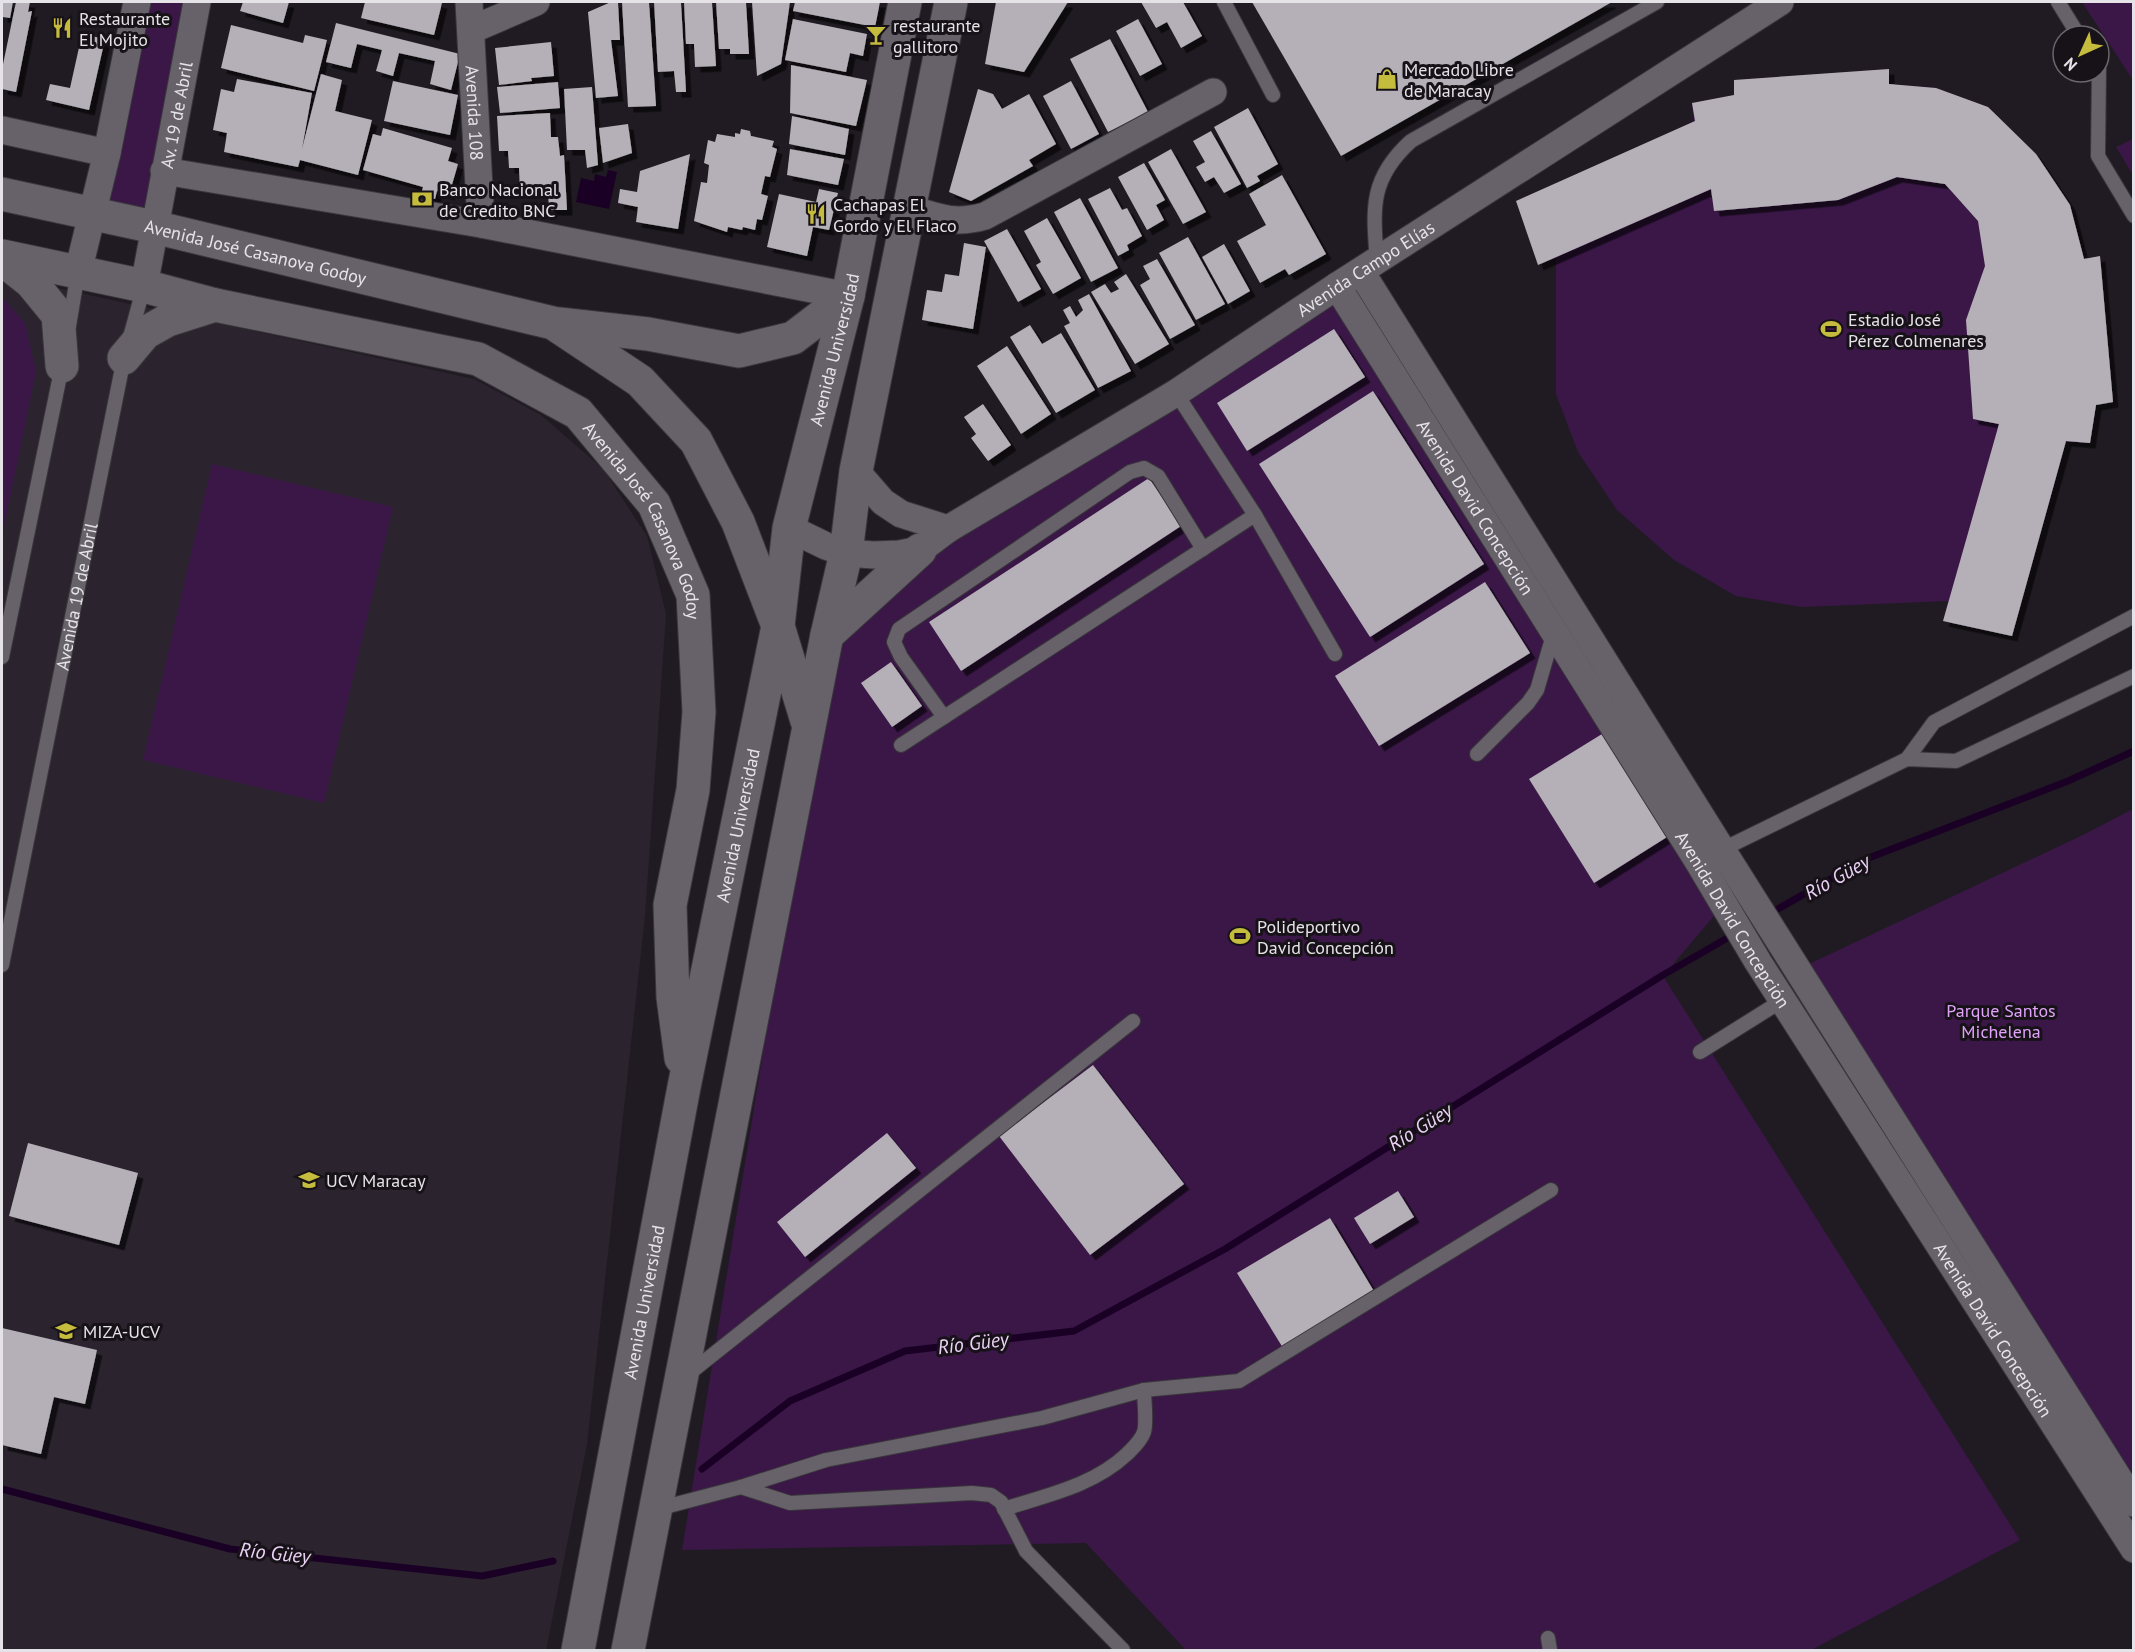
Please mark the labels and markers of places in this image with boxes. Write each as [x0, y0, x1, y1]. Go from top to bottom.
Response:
place label: Restaurante El Mojito [79, 7, 170, 51]
place label: restaurante gallitoro [893, 14, 981, 58]
restaurant icon: Restaurante El Mojito [50, 16, 74, 40]
bar icon: restaurante gallitoro [864, 23, 888, 47]
place label: Mercado Libre de Maracay [1404, 58, 1514, 102]
shop icon: Mercado Libre de Maracay [1375, 67, 1399, 91]
place label: Banco Nacional de Credito BNC [439, 178, 559, 222]
bank icon: Banco Nacional de Credito BNC [410, 187, 434, 211]
place label: Cachapas El Gordo y El Flaco [833, 193, 957, 237]
restaurant icon: Cachapas El Gordo y El Flaco [804, 202, 828, 226]
place label: Estadio José Pérez Colmenares [1848, 308, 1984, 352]
sports icon: Estadio José Pérez Colmenares [1819, 317, 1843, 341]
place label: Polideportivo David Concepción [1257, 915, 1394, 959]
sports icon: Polideportivo David Concepción [1228, 924, 1252, 948]
school or university icon: UCV Maracay [297, 1168, 321, 1192]
place label: UCV Maracay [326, 1169, 426, 1192]
school or university icon: MIZA-UCV [54, 1319, 78, 1343]
place label: MIZA-UCV [83, 1320, 161, 1343]

